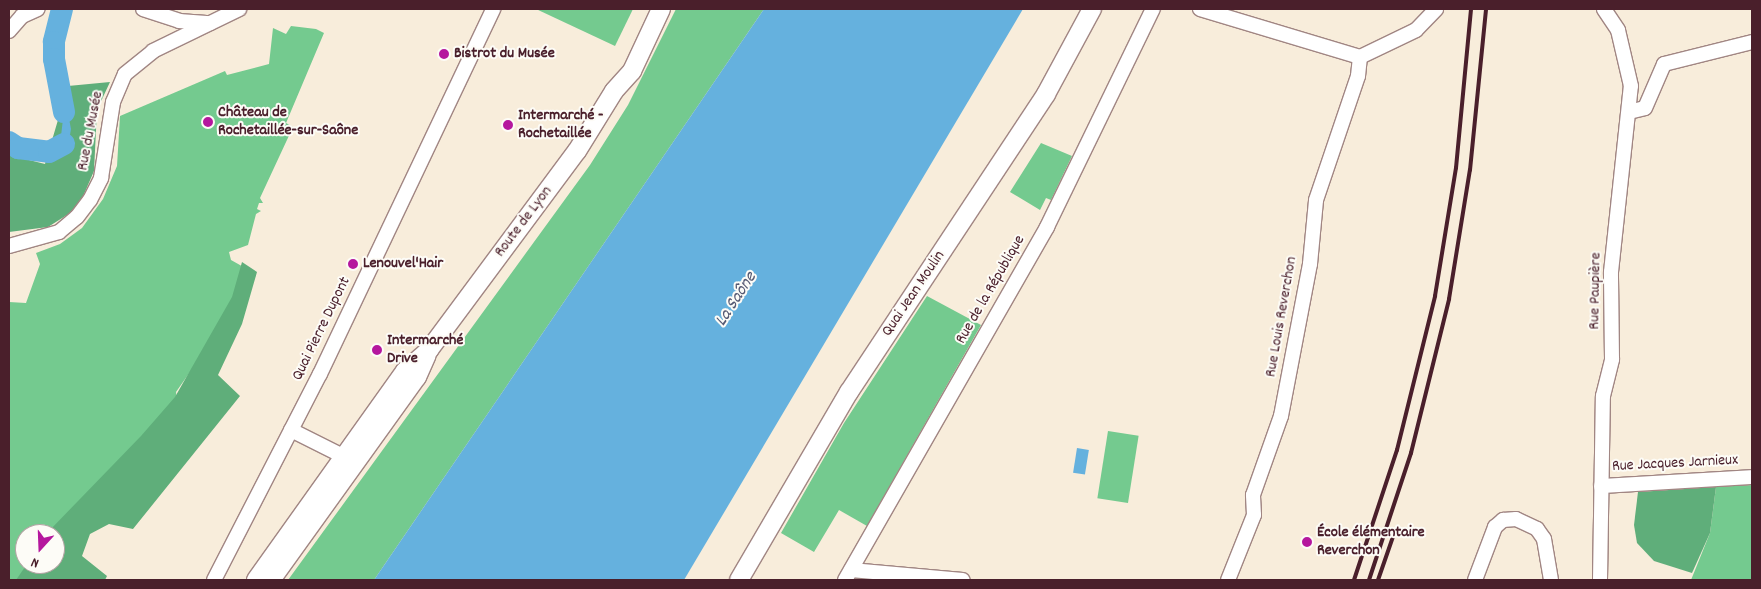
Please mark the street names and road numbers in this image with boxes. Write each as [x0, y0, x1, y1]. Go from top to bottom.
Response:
street label: Rue du Musée [74, 90, 108, 172]
street label: Route de Lyon [491, 183, 557, 261]
street label: Rue de la République [952, 232, 1030, 348]
street label: Quai Jean Moulin [878, 247, 950, 341]
street label: Rue Paupière [1586, 252, 1606, 330]
street label: Rue Louis Reverchon [1262, 255, 1302, 379]
street label: Quai Pierre Dupont [289, 274, 355, 384]
street label: Rue Jacques Jarnieux [1612, 451, 1738, 477]

